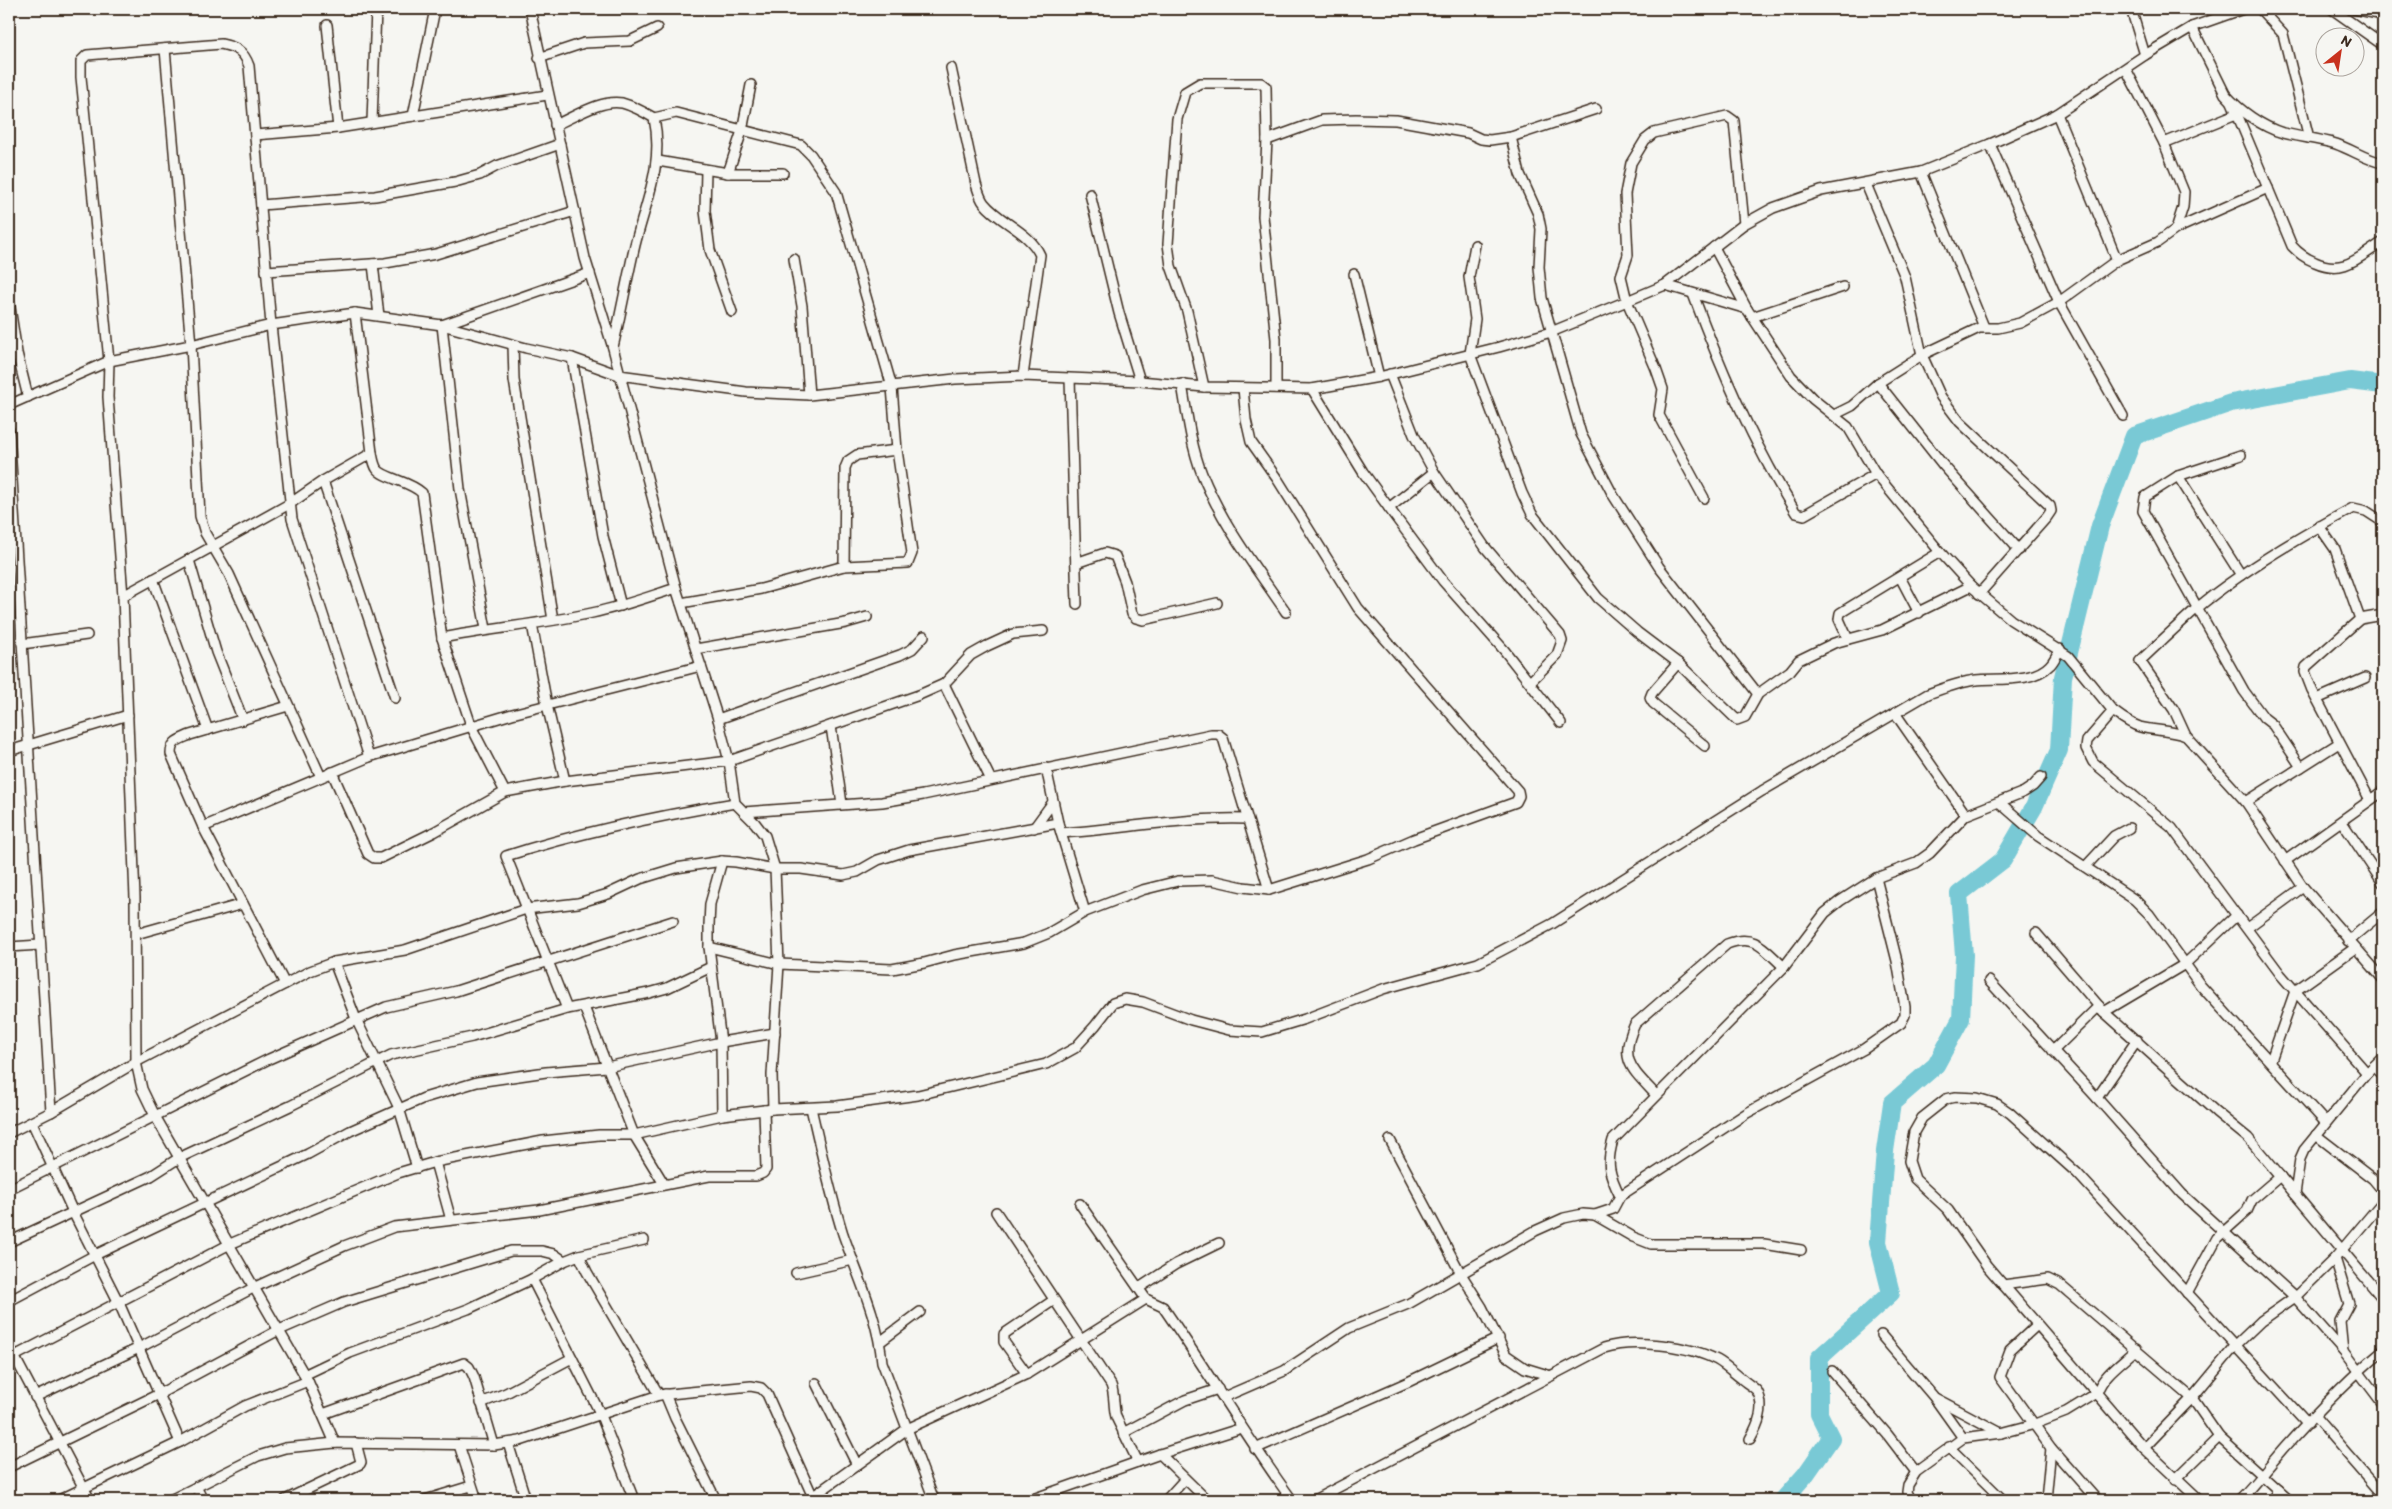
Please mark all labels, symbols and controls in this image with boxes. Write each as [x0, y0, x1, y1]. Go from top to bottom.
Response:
north arrow [2314, 28, 2364, 78]
text: N [2338, 31, 2355, 51]

